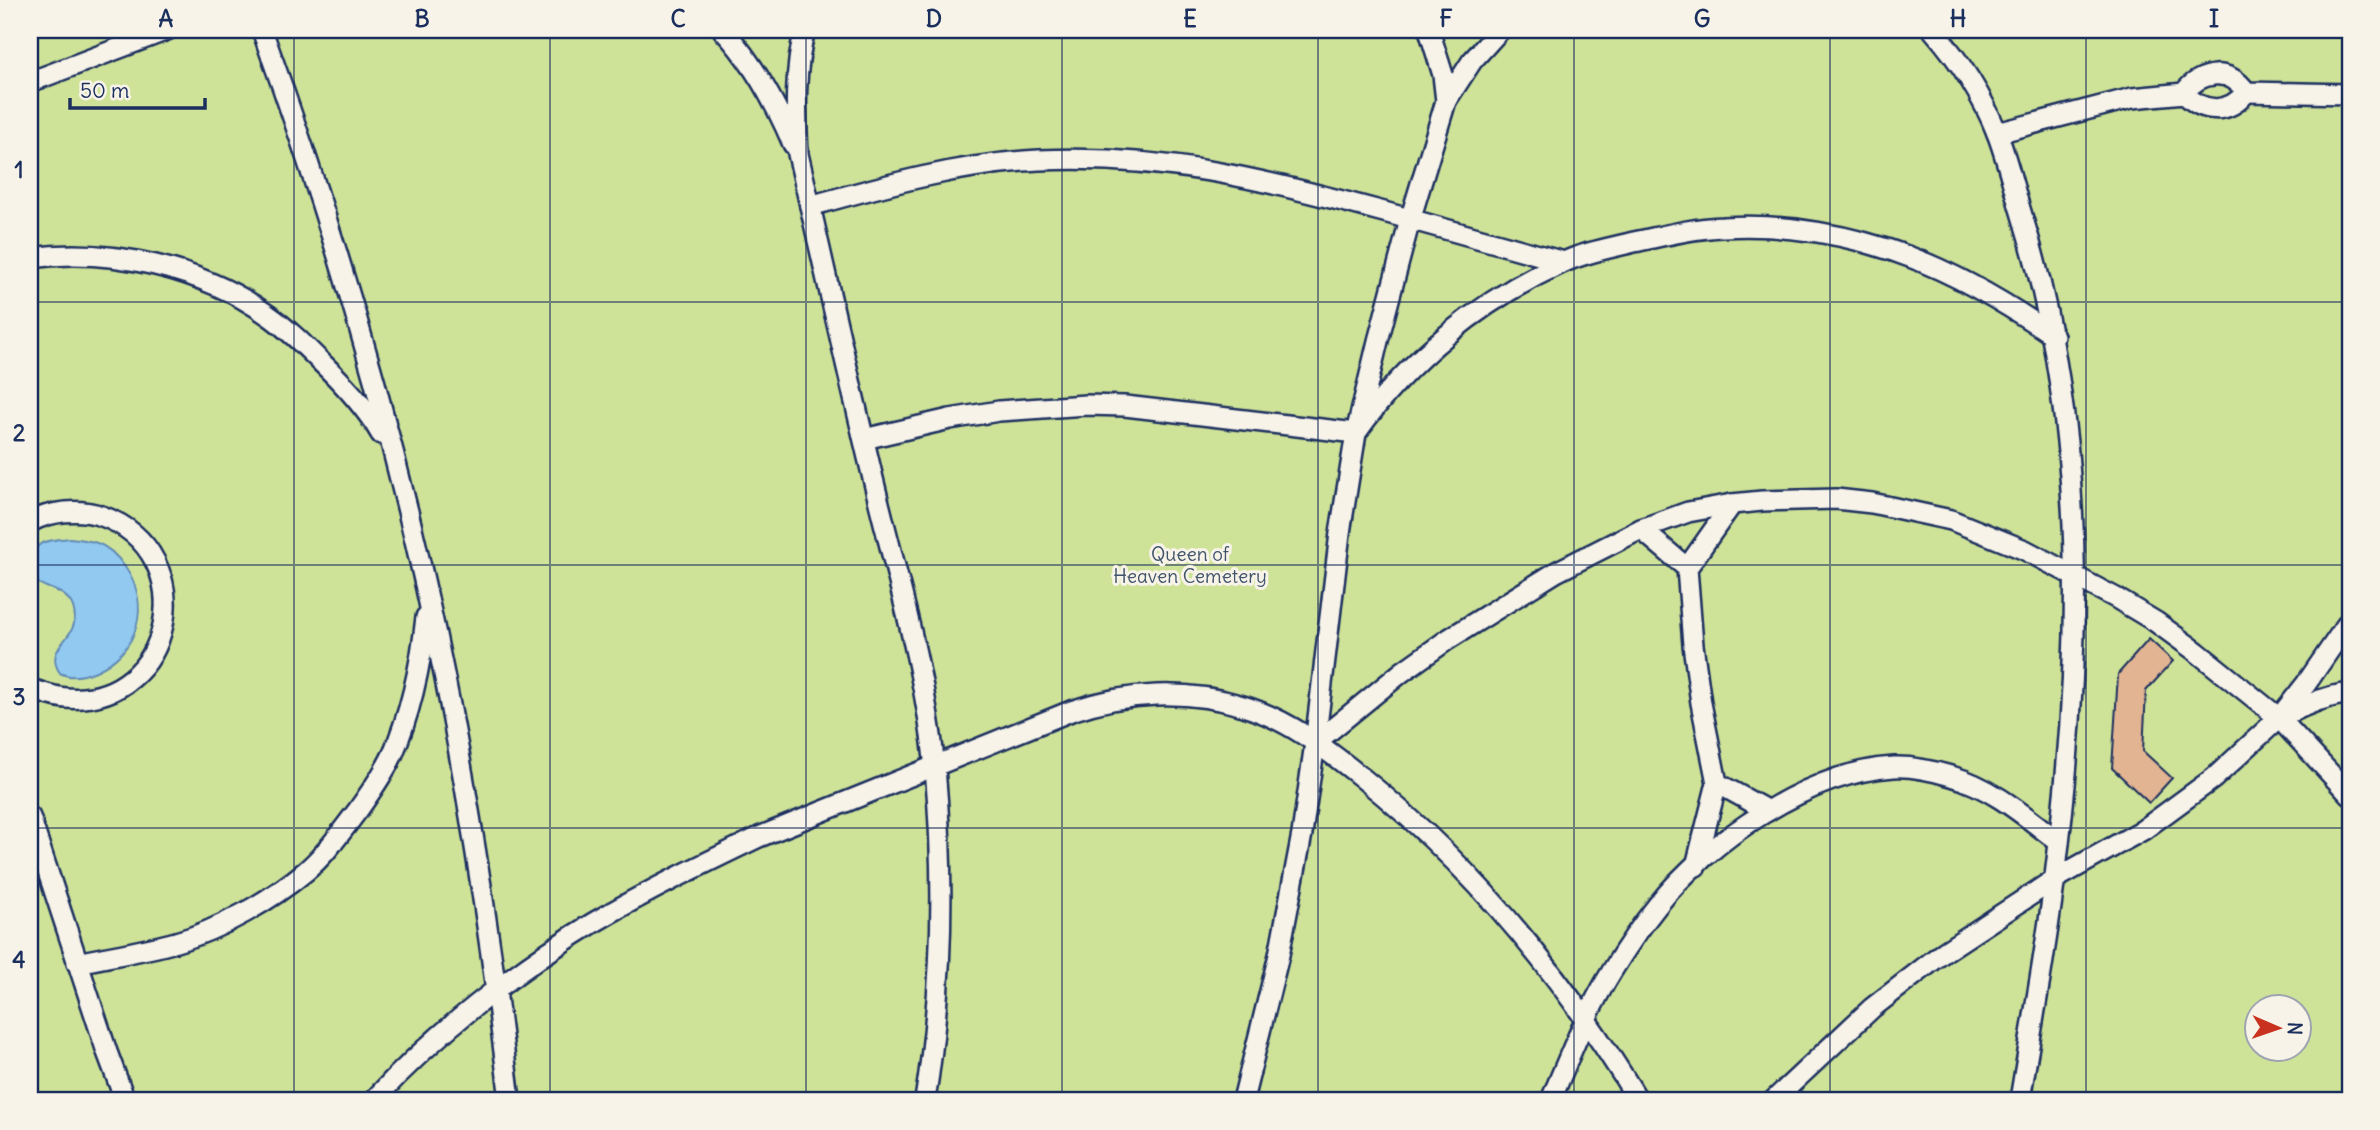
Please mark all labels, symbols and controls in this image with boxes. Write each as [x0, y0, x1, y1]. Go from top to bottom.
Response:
text: A [159, 4, 174, 33]
text: B [414, 4, 430, 33]
text: C [670, 4, 686, 33]
text: D [926, 4, 942, 33]
text: E [1183, 4, 1197, 33]
text: F [1439, 4, 1453, 33]
text: G [1694, 4, 1710, 33]
text: H [1950, 4, 1966, 33]
text: I [2209, 4, 2219, 33]
scale bar [70, 66, 205, 110]
text: 50 m [80, 77, 129, 104]
text: 1 [14, 155, 24, 184]
text: 2 [13, 418, 26, 447]
park label: Queen of Heaven Cemetery [1113, 542, 1267, 588]
text: 3 [12, 682, 26, 711]
text: 4 [12, 945, 26, 974]
north arrow [2244, 993, 2314, 1064]
text: N [2283, 1022, 2307, 1036]

